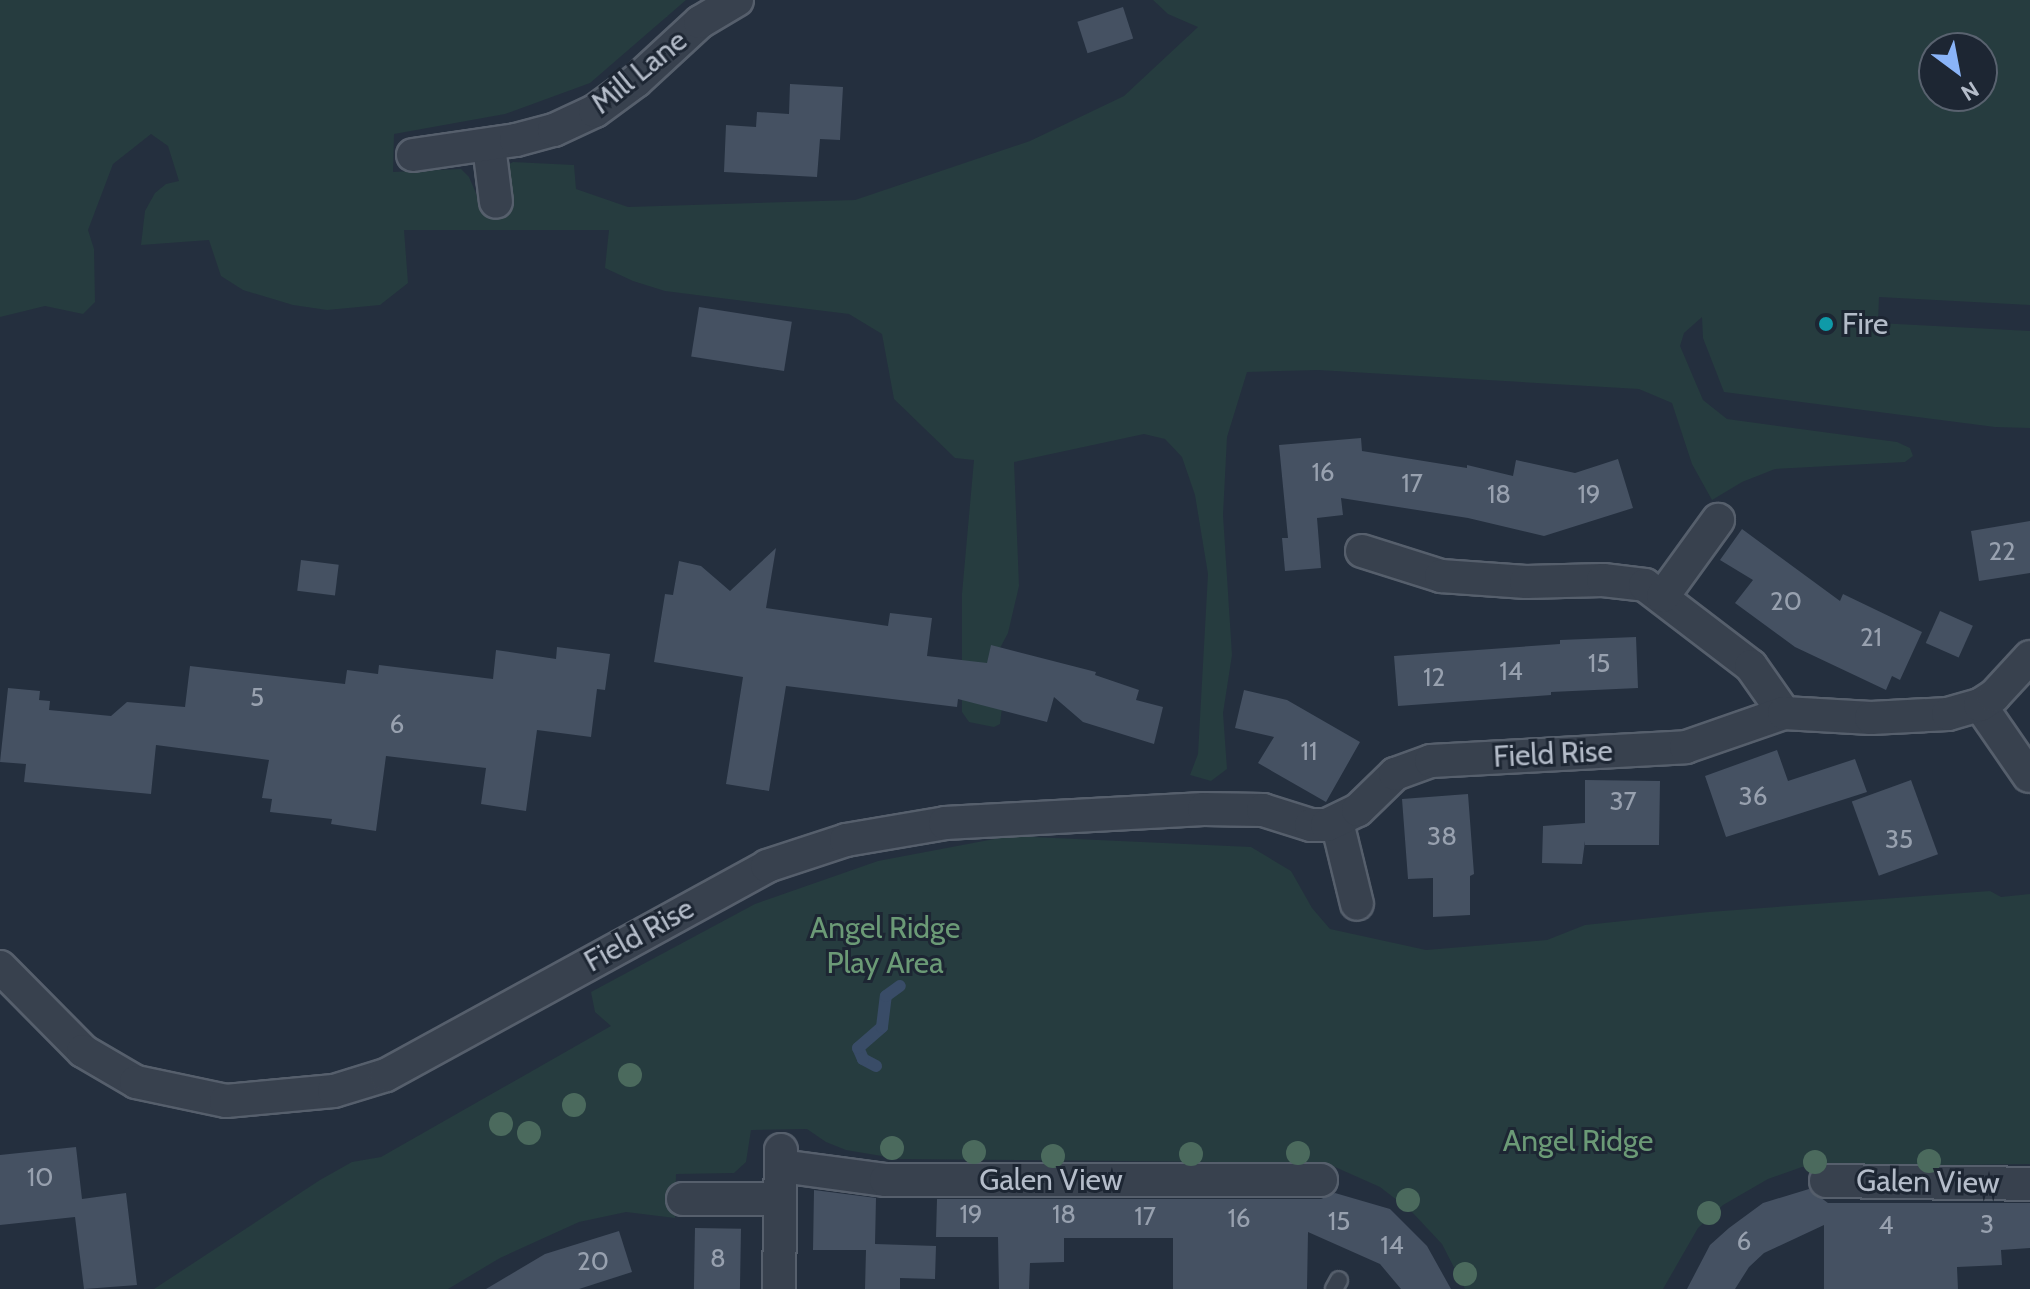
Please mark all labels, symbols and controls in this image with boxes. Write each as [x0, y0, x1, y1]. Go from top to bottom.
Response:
street label: Mill Lane [584, 22, 694, 122]
north arrow [1918, 32, 1998, 112]
text: N [1956, 76, 1984, 107]
place label: Fire [1842, 306, 1888, 342]
marker: Fire [1817, 315, 1835, 333]
house number: 16 [1311, 457, 1335, 489]
house number: 17 [1401, 468, 1423, 500]
house number: 18 [1487, 479, 1511, 511]
house number: 19 [1577, 479, 1601, 511]
house number: 22 [1988, 536, 2016, 568]
house number: 20 [1770, 586, 1802, 618]
house number: 21 [1860, 622, 1882, 654]
house number: 15 [1588, 648, 1610, 680]
house number: 14 [1499, 656, 1523, 688]
house number: 12 [1423, 662, 1445, 694]
house number: 5 [250, 682, 264, 714]
house number: 6 [390, 709, 404, 741]
street label: Field Rise [1492, 733, 1614, 775]
house number: 11 [1301, 736, 1317, 768]
house number: 36 [1739, 781, 1767, 813]
house number: 37 [1609, 786, 1637, 818]
house number: 38 [1427, 821, 1457, 853]
house number: 35 [1885, 824, 1913, 856]
street label: Field Rise [578, 890, 700, 980]
park label: Angel Ridge Play Area [810, 910, 960, 980]
park label: Angel Ridge [1503, 1123, 1653, 1159]
house number: 10 [27, 1162, 53, 1194]
street label: Galen View [979, 1162, 1123, 1198]
street label: Galen View [1856, 1163, 2000, 1201]
house number: 19 [959, 1199, 983, 1231]
house number: 18 [1052, 1199, 1076, 1231]
house number: 17 [1134, 1201, 1156, 1233]
house number: 16 [1227, 1203, 1251, 1235]
house number: 15 [1328, 1206, 1350, 1238]
house number: 3 [1980, 1209, 1994, 1241]
house number: 4 [1878, 1210, 1894, 1242]
house number: 6 [1737, 1226, 1751, 1258]
house number: 14 [1380, 1230, 1404, 1262]
house number: 8 [710, 1243, 726, 1275]
house number: 20 [577, 1246, 609, 1278]

